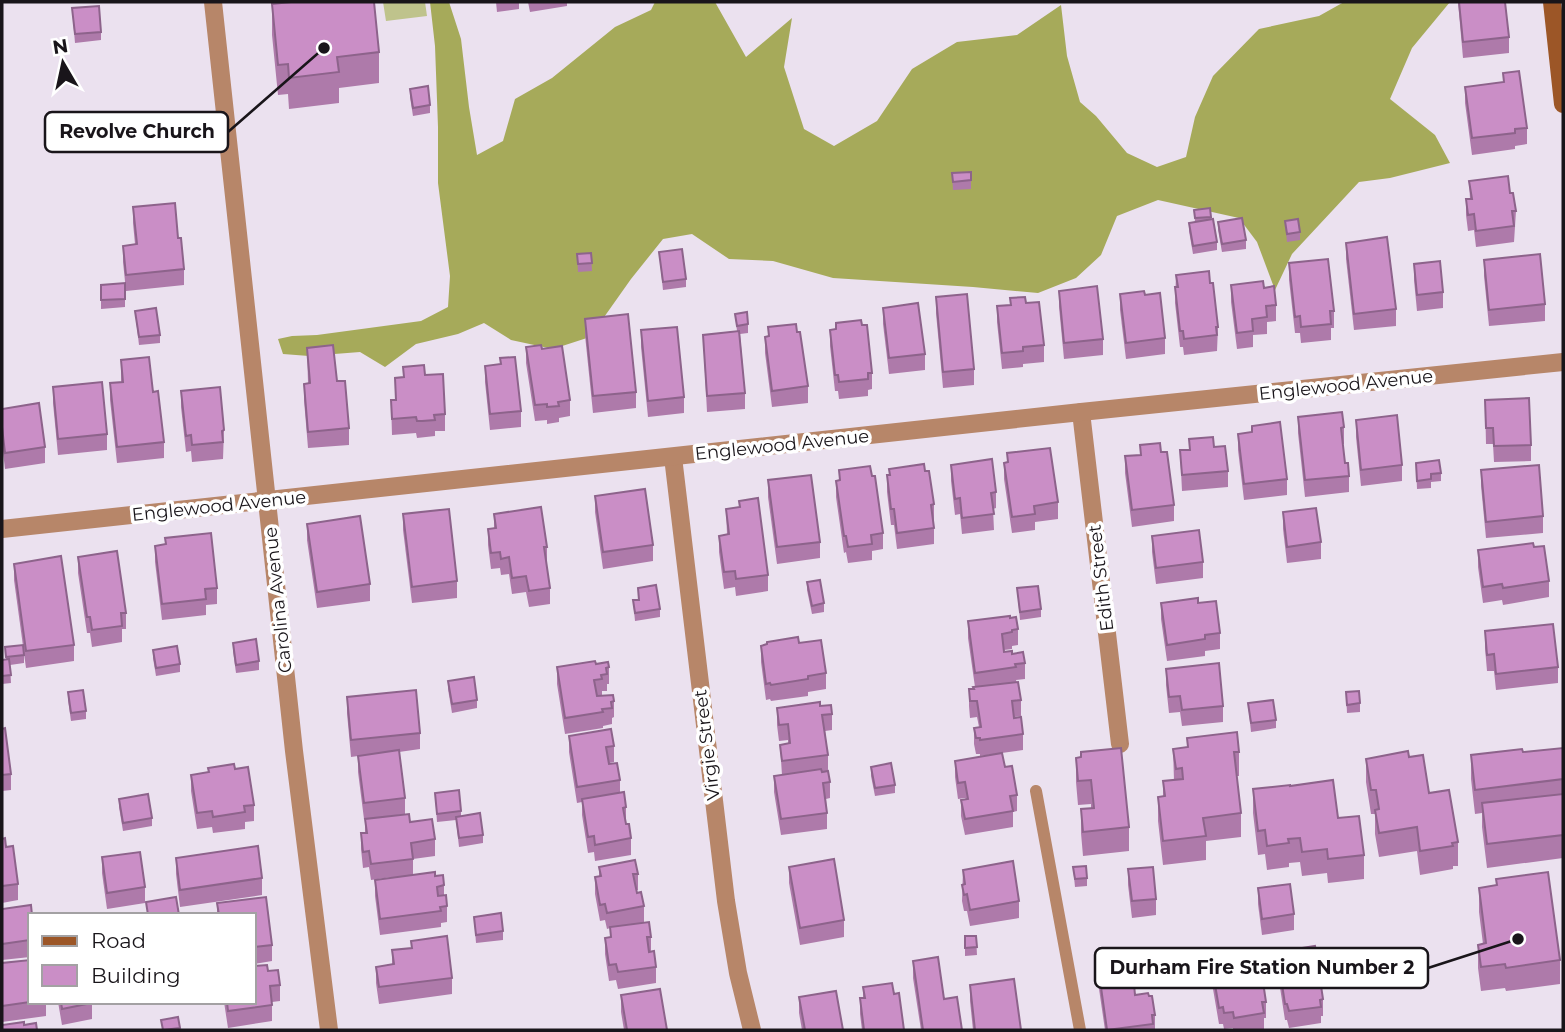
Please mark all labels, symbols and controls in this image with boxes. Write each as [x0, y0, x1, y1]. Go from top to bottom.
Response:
north arrow [28, 28, 98, 98]
text: N [51, 34, 70, 59]
callout: Revolve Church [45, 112, 228, 152]
text: Revolve Church [59, 120, 215, 143]
street label: Englewood Avenue [1258, 365, 1434, 405]
street label: Englewood Avenue [694, 425, 870, 465]
street label: Englewood Avenue [131, 486, 307, 526]
street label: Edith Street [1084, 523, 1118, 633]
street label: Carolina Avenue [259, 526, 297, 674]
street label: Virgie Street [689, 688, 725, 802]
legend [28, 913, 256, 1004]
text: Road [91, 928, 146, 953]
callout: Durham Fire Station Number 2 [1095, 948, 1428, 988]
text: Durham Fire Station Number 2 [1109, 956, 1415, 979]
text: Building [91, 963, 181, 988]

